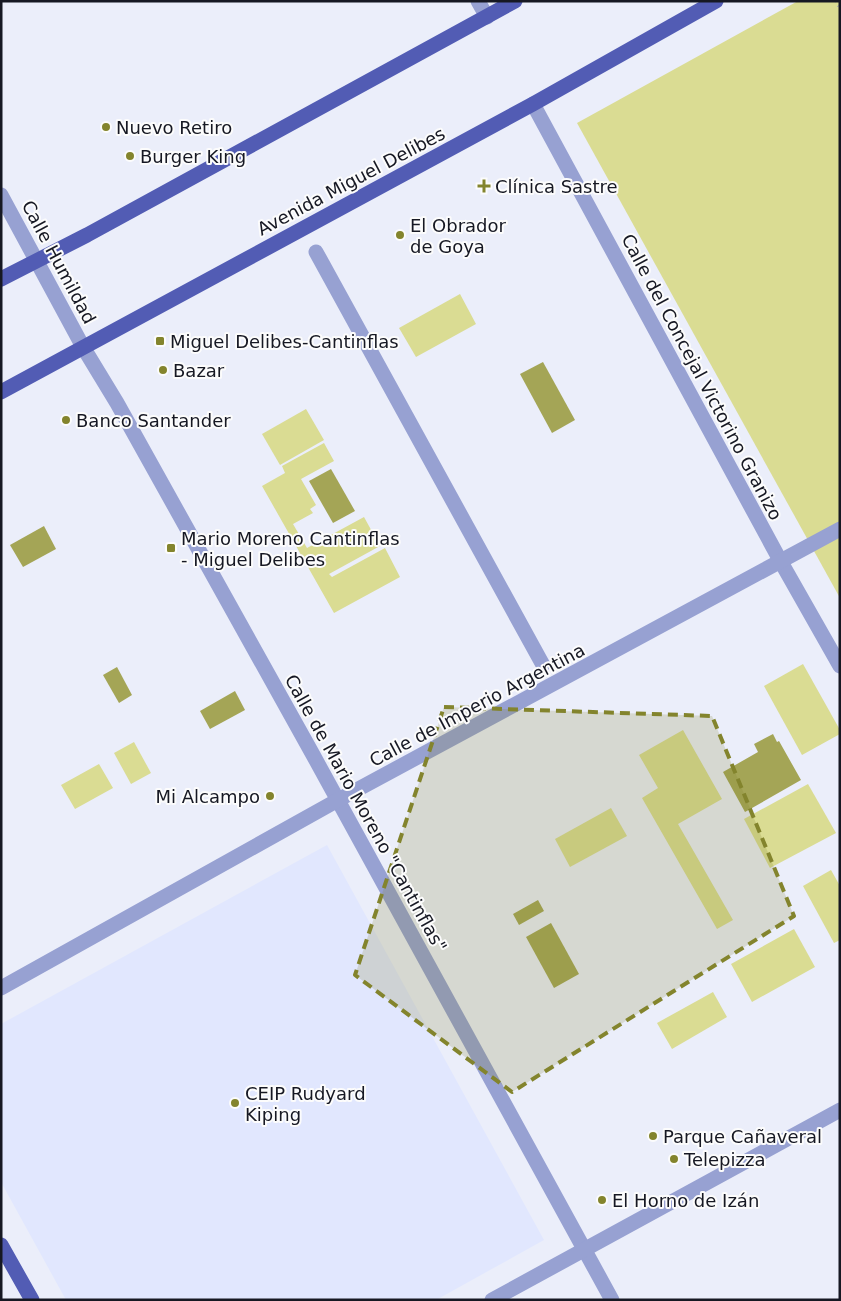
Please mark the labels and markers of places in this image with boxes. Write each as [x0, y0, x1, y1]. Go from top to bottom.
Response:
place label: Nuevo Retiro [116, 117, 232, 138]
marker: Nuevo Retiro [100, 121, 112, 133]
place label: Burger King [140, 146, 246, 167]
marker: Burger King [124, 150, 136, 162]
place label: Clínica Sastre [495, 176, 618, 197]
marker: Clínica Sastre [477, 179, 491, 193]
place label: El Obrador de Goya [410, 215, 507, 257]
marker: El Obrador de Goya [394, 229, 406, 241]
place label: Miguel Delibes-Cantinflas [170, 331, 399, 352]
marker: Miguel Delibes-Cantinflas [154, 335, 166, 347]
place label: Bazar [173, 360, 225, 381]
marker: Bazar [157, 364, 169, 376]
place label: Banco Santander [76, 410, 231, 431]
marker: Banco Santander [60, 414, 72, 426]
place label: Mario Moreno Cantinflas - Miguel Delibes [181, 528, 400, 570]
marker: Mario Moreno Cantinflas - Miguel Delibes [165, 542, 177, 554]
place label: Mi Alcampo [156, 786, 260, 807]
marker: Mi Alcampo [264, 790, 276, 802]
place label: CEIP Rudyard Kiping [245, 1083, 366, 1125]
marker: CEIP Rudyard Kiping [229, 1097, 241, 1109]
place label: Parque Cañaveral [663, 1126, 822, 1147]
marker: Parque Cañaveral [647, 1130, 659, 1142]
place label: Telepizza [683, 1149, 765, 1170]
marker: Telepizza [668, 1153, 680, 1165]
place label: El Horno de Izán [612, 1190, 759, 1211]
marker: El Horno de Izán [596, 1194, 608, 1206]

